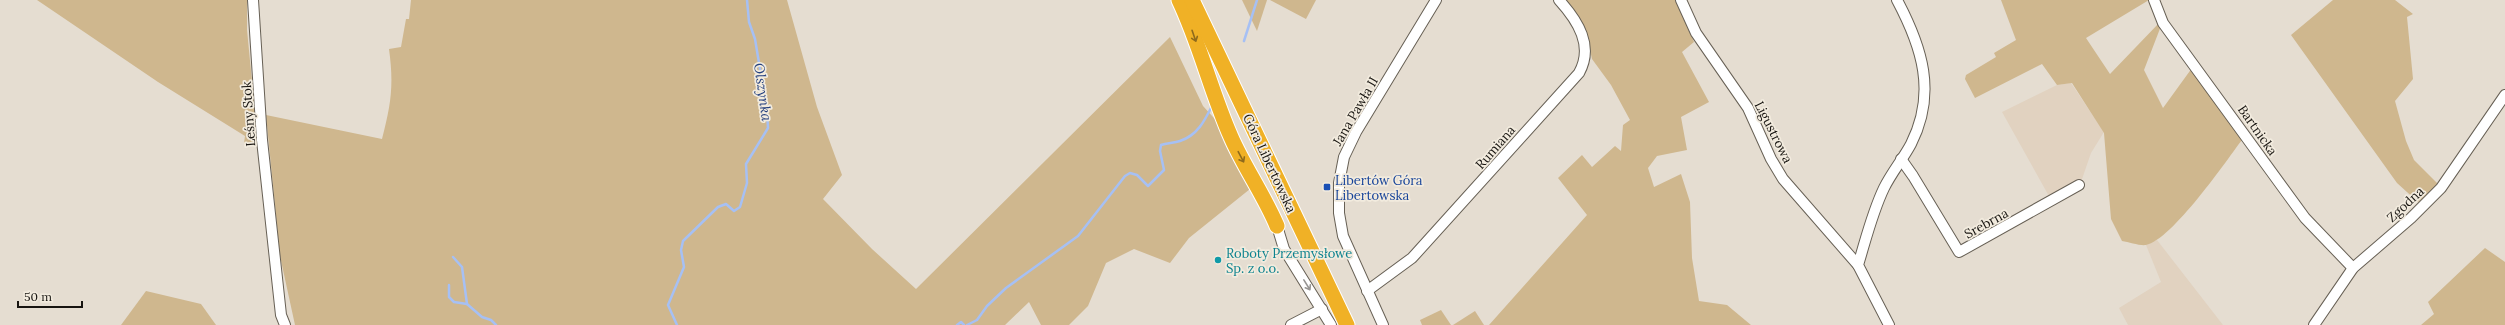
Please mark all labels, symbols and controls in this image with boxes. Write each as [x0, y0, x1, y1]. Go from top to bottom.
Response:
one-way arrow [1191, 29, 1198, 42]
water label: Olszynka [750, 62, 776, 122]
street label: Jana Pawła II [1328, 74, 1382, 150]
street label: Leśny Stok [238, 81, 259, 147]
street label: Ligustrowa [1751, 98, 1797, 166]
street label: Bartnicka [2234, 102, 2281, 159]
street label: Góra Libertowska [1239, 111, 1300, 216]
street label: Rumiana [1472, 122, 1519, 173]
one-way arrow [1238, 151, 1245, 163]
place label: Libertów Góra Libertowska [1335, 172, 1423, 204]
marker: Libertów Góra Libertowska [1322, 182, 1332, 192]
street label: Zgodna [2383, 183, 2428, 226]
street label: Srebrna [1961, 204, 2011, 242]
place label: Roboty Przemysłowe Sp. z o.o. [1226, 245, 1352, 277]
marker: Roboty Przemysłowe Sp. z o.o. [1213, 255, 1223, 265]
one-way arrow [1303, 279, 1311, 290]
scale bar [18, 283, 82, 309]
text: 50 m [24, 289, 52, 304]

